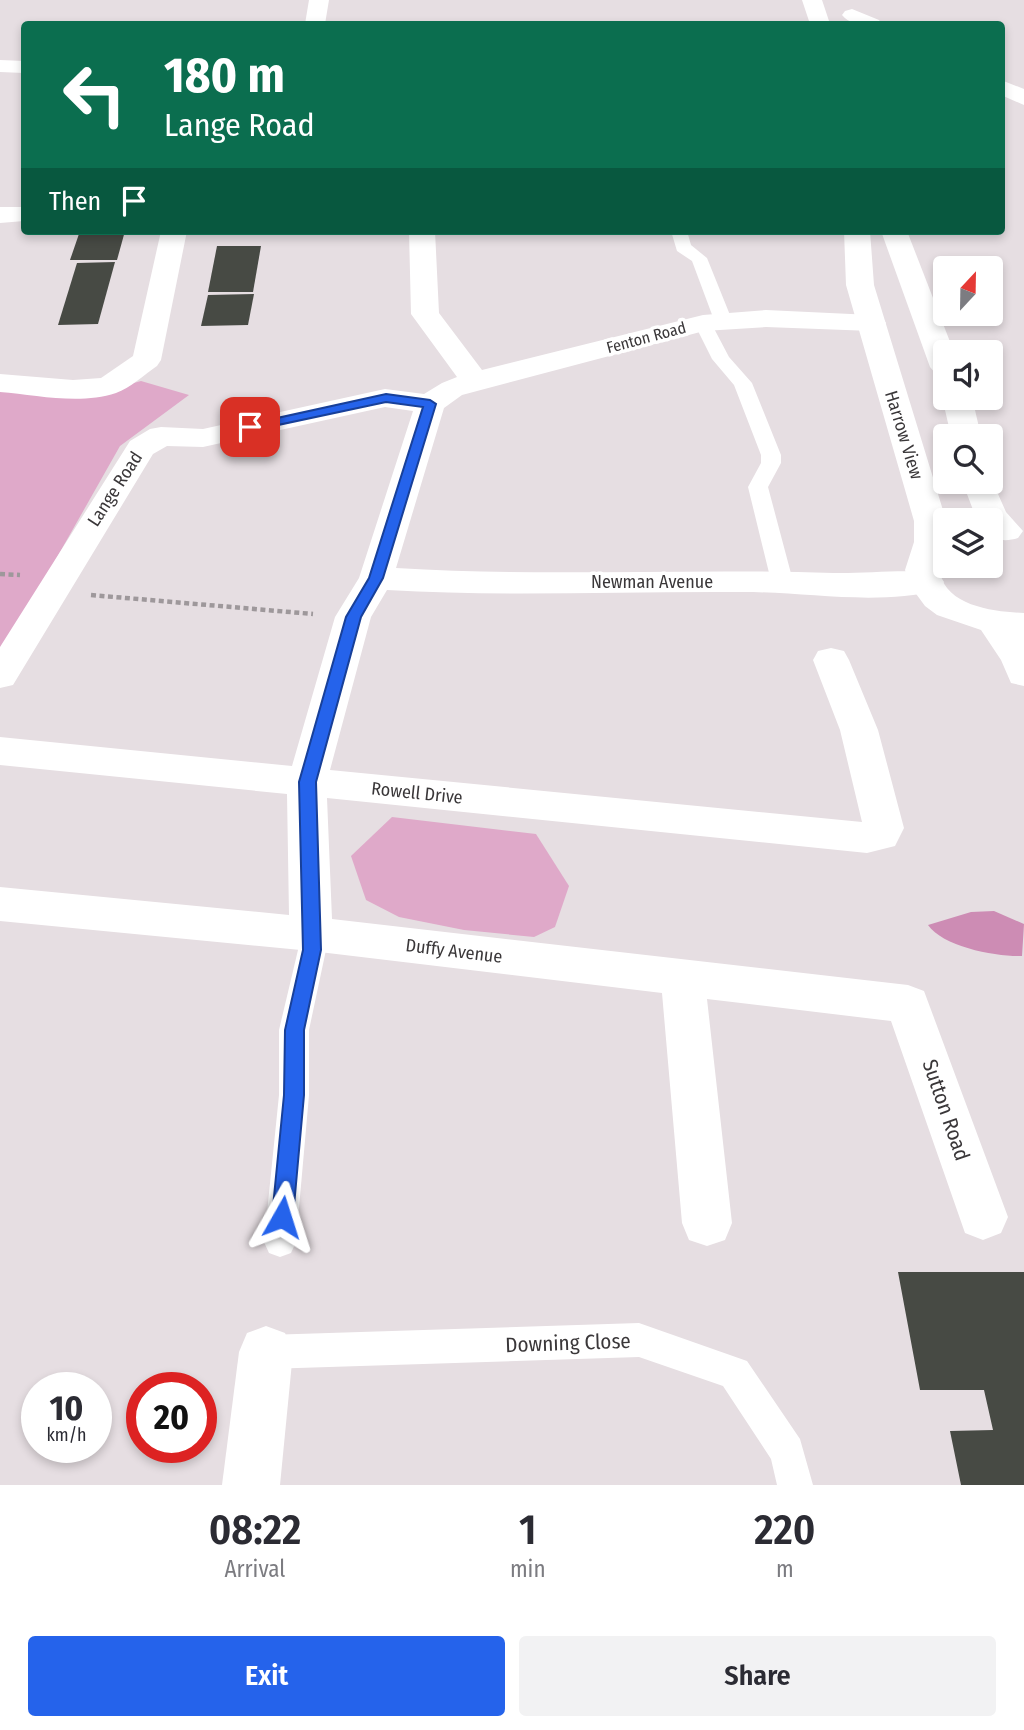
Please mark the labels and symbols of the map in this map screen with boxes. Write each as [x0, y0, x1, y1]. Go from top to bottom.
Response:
north arrow [933, 256, 1003, 326]
street label: Fenton Road [604, 318, 688, 357]
street label: Harrow View [880, 388, 928, 482]
pin [220, 397, 280, 457]
street label: Lange Road [83, 447, 147, 531]
street label: Newman Avenue [591, 571, 713, 593]
street label: Rowell Drive [370, 777, 464, 809]
street label: Duffy Avenue [404, 934, 504, 968]
street label: Sutton Road [917, 1056, 975, 1164]
position arrow [245, 1180, 319, 1254]
street label: Downing Close [505, 1328, 631, 1358]
speed limit sign: 20 [126, 1372, 217, 1463]

